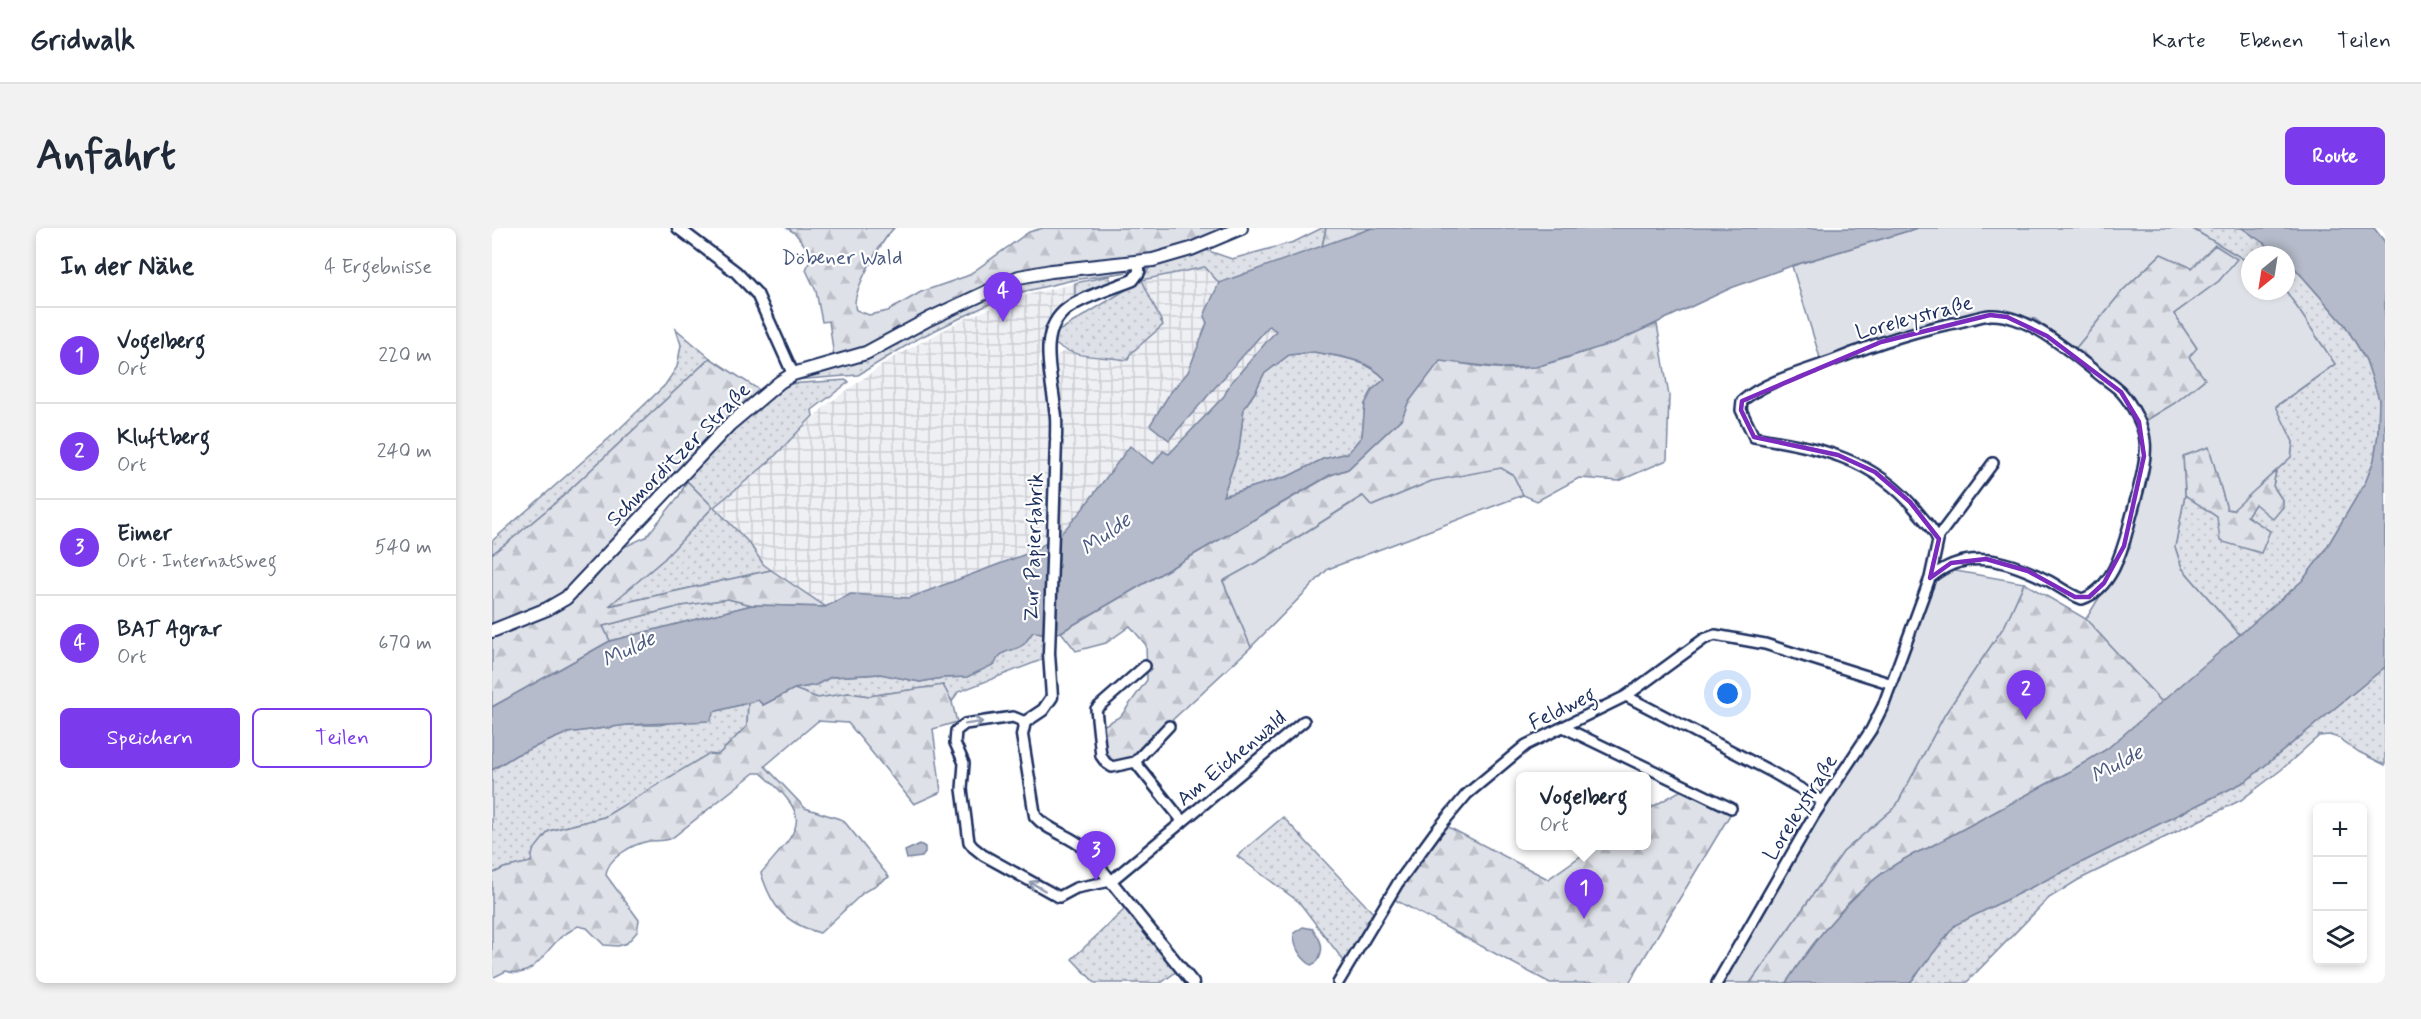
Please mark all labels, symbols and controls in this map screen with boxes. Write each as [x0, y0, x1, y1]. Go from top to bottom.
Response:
text: Gridwalk [30, 23, 135, 60]
text: Karte [2152, 27, 2206, 55]
text: Ebenen [2239, 27, 2304, 55]
text: Teilen [2337, 27, 2391, 55]
button: Route [2285, 127, 2385, 185]
text: Anfahrt [36, 129, 176, 184]
park label: Döbener Wald [782, 244, 902, 272]
north arrow [2241, 246, 2295, 300]
text: In der Nähe [60, 250, 194, 284]
text: 4 Ergebnisse [324, 254, 432, 281]
pin: 4 [984, 272, 1022, 322]
street label: Loreleystraße [1853, 289, 1976, 347]
text: Vogelberg [117, 328, 205, 356]
text: 1 [75, 342, 84, 369]
text: 220 m [378, 342, 432, 369]
text: Ort [117, 356, 146, 383]
street label: Schmorditzer Straße [601, 377, 757, 533]
text: Kluftberg [117, 424, 210, 452]
text: 2 [75, 438, 84, 465]
text: 240 m [377, 438, 432, 465]
text: Ort [117, 452, 146, 479]
street label: Zur Papierfabrik [1017, 472, 1051, 622]
water label: Mulde [1075, 506, 1138, 562]
text: Eimer [117, 520, 172, 548]
text: 3 [75, 534, 84, 561]
text: 540 m [375, 534, 432, 561]
text: Ort · Internatsweg [117, 548, 277, 575]
text: BAT Agrar [117, 616, 222, 644]
water label: Mulde [598, 624, 661, 675]
text: 4 [74, 630, 85, 657]
text: 670 m [378, 630, 432, 657]
text: Ort [117, 644, 146, 671]
pin: 2 [2006, 670, 2045, 720]
your location [1713, 679, 1742, 708]
street label: Feldweg [1524, 681, 1601, 739]
street label: Am Eichenwald [1171, 705, 1292, 813]
button: Speichern [60, 708, 240, 768]
button: Teilen [252, 708, 432, 768]
one-way arrow [963, 718, 983, 729]
water label: Mulde [2086, 738, 2149, 791]
street label: Loreleystraße [1757, 749, 1845, 866]
popup [1516, 772, 1651, 850]
text: Vogelberg [1539, 784, 1628, 812]
map controls [2313, 803, 2367, 965]
button: + [2313, 803, 2367, 857]
text: Ort [1539, 812, 1569, 839]
pin: 3 [1076, 832, 1116, 881]
button: − [2313, 857, 2367, 911]
pin: 1 [1564, 870, 1604, 919]
one-way arrow [1029, 880, 1046, 892]
button: layers [2313, 911, 2367, 965]

